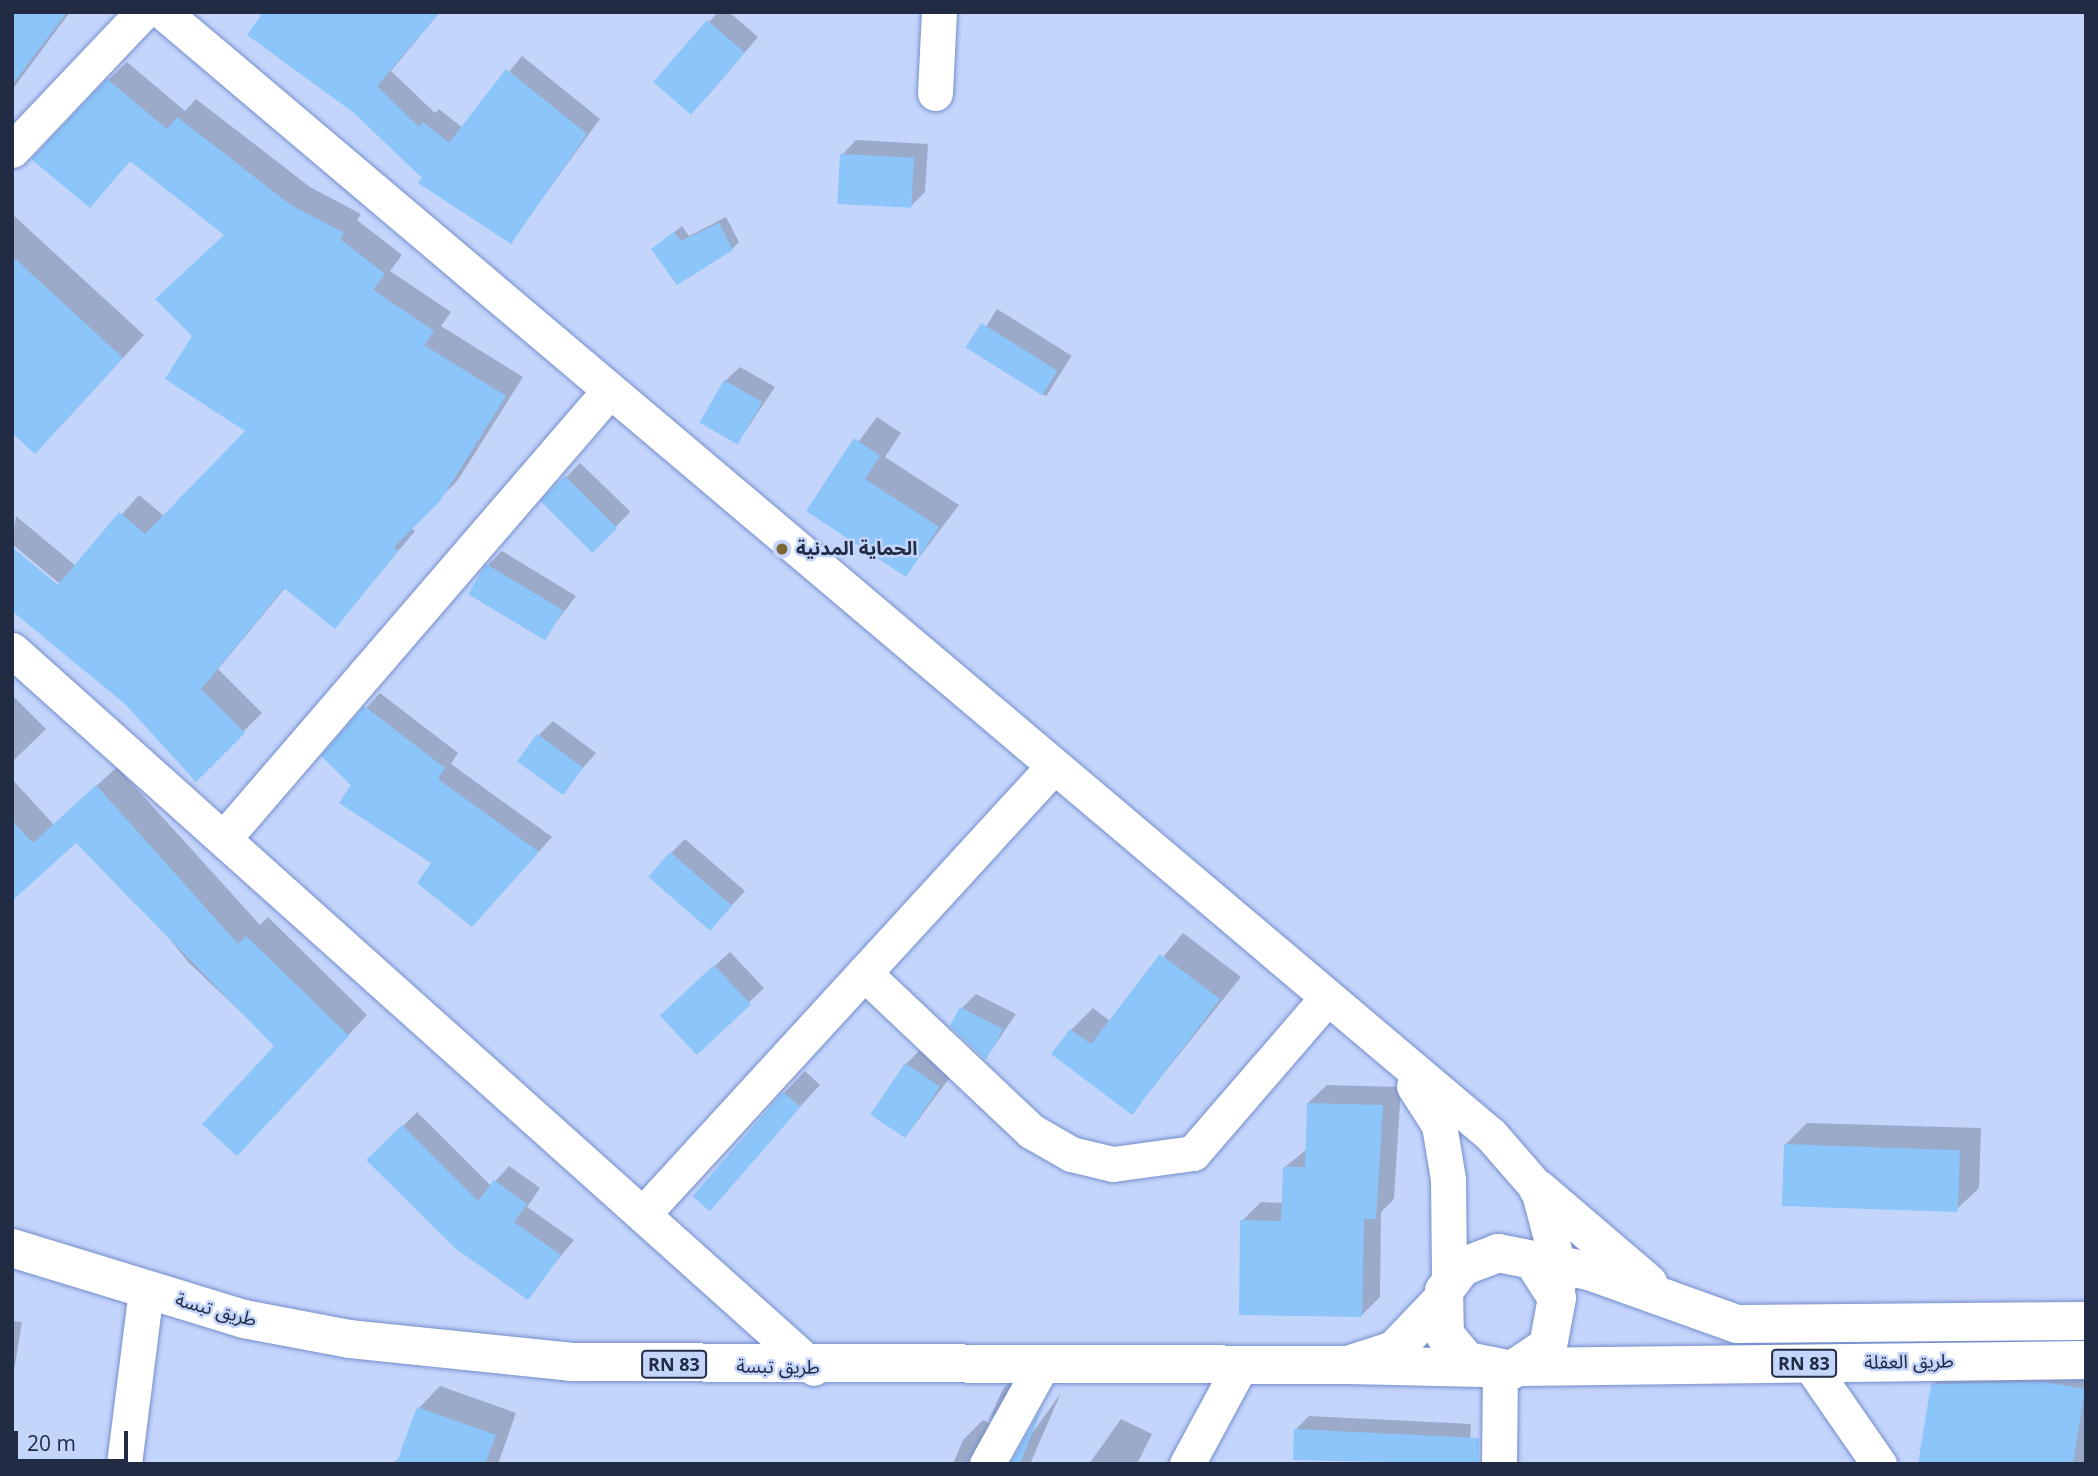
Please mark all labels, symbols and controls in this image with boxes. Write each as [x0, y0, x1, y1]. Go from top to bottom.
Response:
place label: الحماية المدنية [796, 538, 917, 560]
marker: الحماية المدنية [774, 541, 790, 557]
street label: طريق تبسة [173, 1288, 259, 1332]
road number: RN 83 [1771, 1348, 1837, 1378]
road number: RN 83 [641, 1350, 707, 1378]
street label: طريق العقلة [1864, 1350, 1954, 1374]
street label: طريق تبسة [736, 1355, 820, 1379]
scale bar [18, 1416, 131, 1460]
text: 20 m [27, 1429, 76, 1457]

